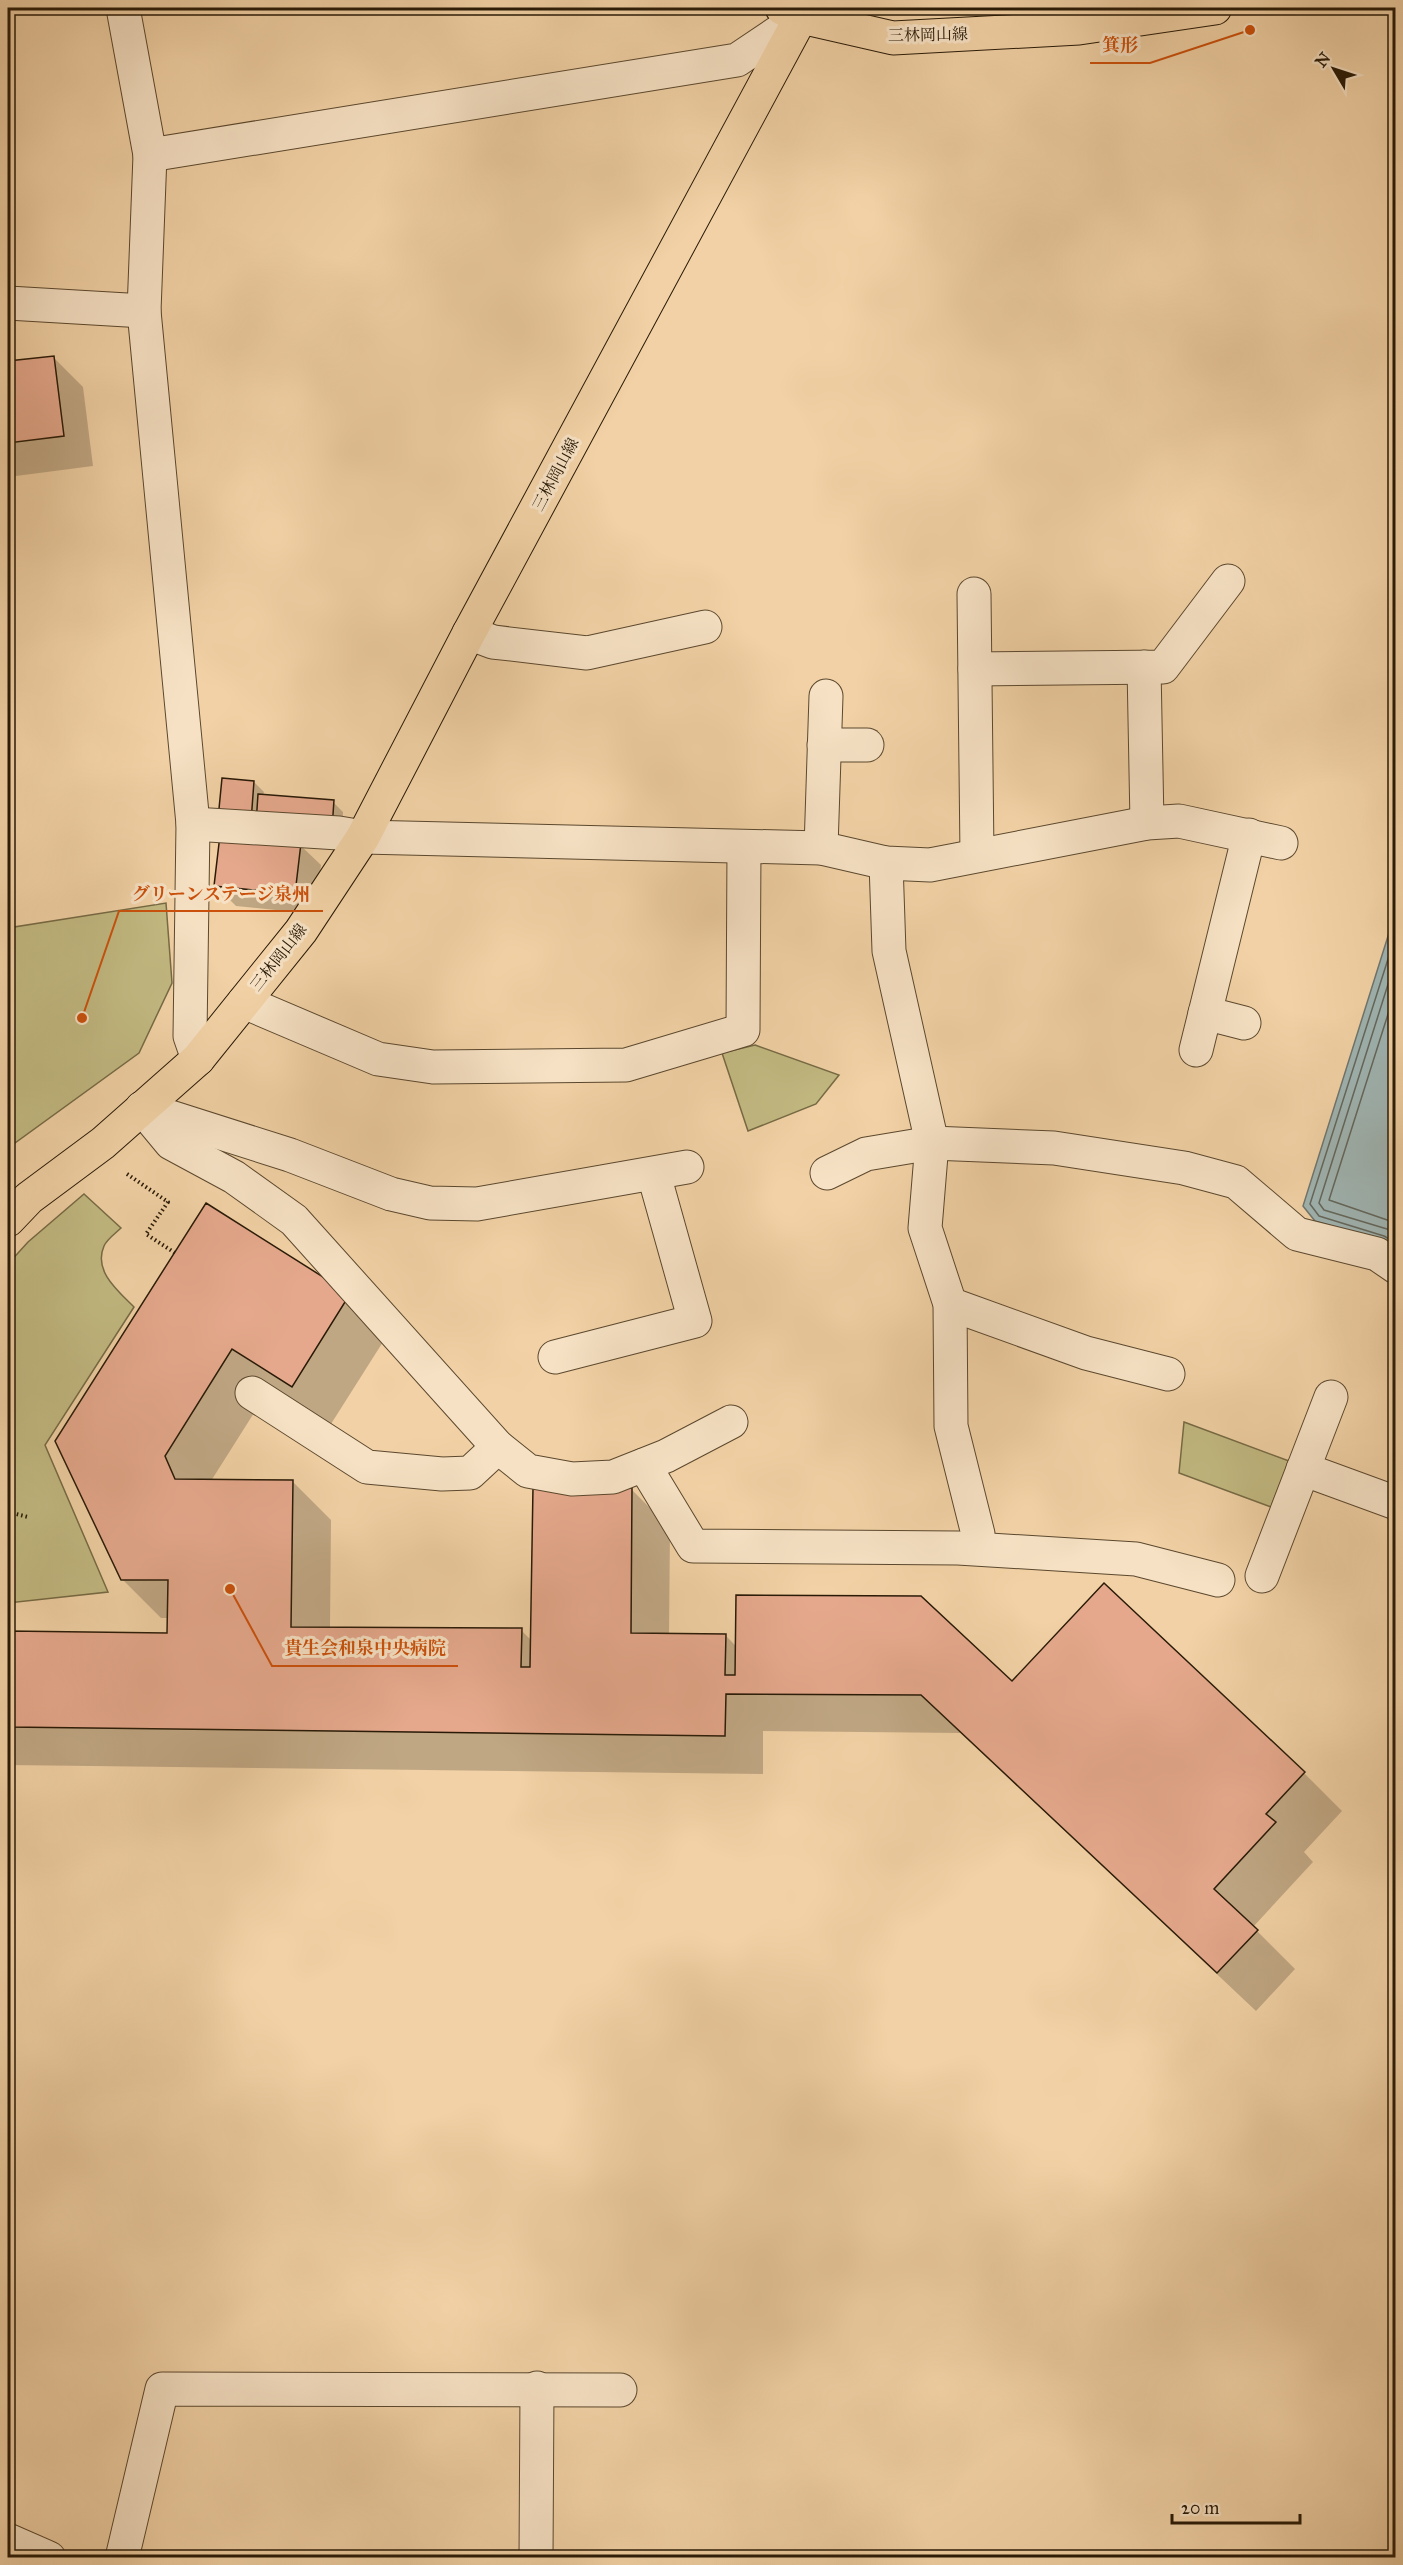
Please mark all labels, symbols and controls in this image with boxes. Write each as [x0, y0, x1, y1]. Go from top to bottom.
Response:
street label: 三林岡山線 [888, 24, 968, 45]
callout: 箕形 [1090, 27, 1150, 63]
text: 箕形 [1102, 34, 1138, 56]
north arrow [1304, 39, 1364, 99]
text: N [1311, 48, 1335, 71]
street label: 三林岡山線 [528, 434, 583, 514]
callout: グリーンステージ泉州 [119, 875, 323, 911]
text: グリーンステージ泉州 [132, 883, 310, 905]
street label: 三林岡山線 [246, 920, 311, 995]
callout: 貴生会和泉中央病院 [272, 1630, 458, 1666]
text: 貴生会和泉中央病院 [284, 1637, 446, 1659]
scale bar [1172, 2487, 1300, 2525]
text: 20 m [1181, 2497, 1219, 2519]

